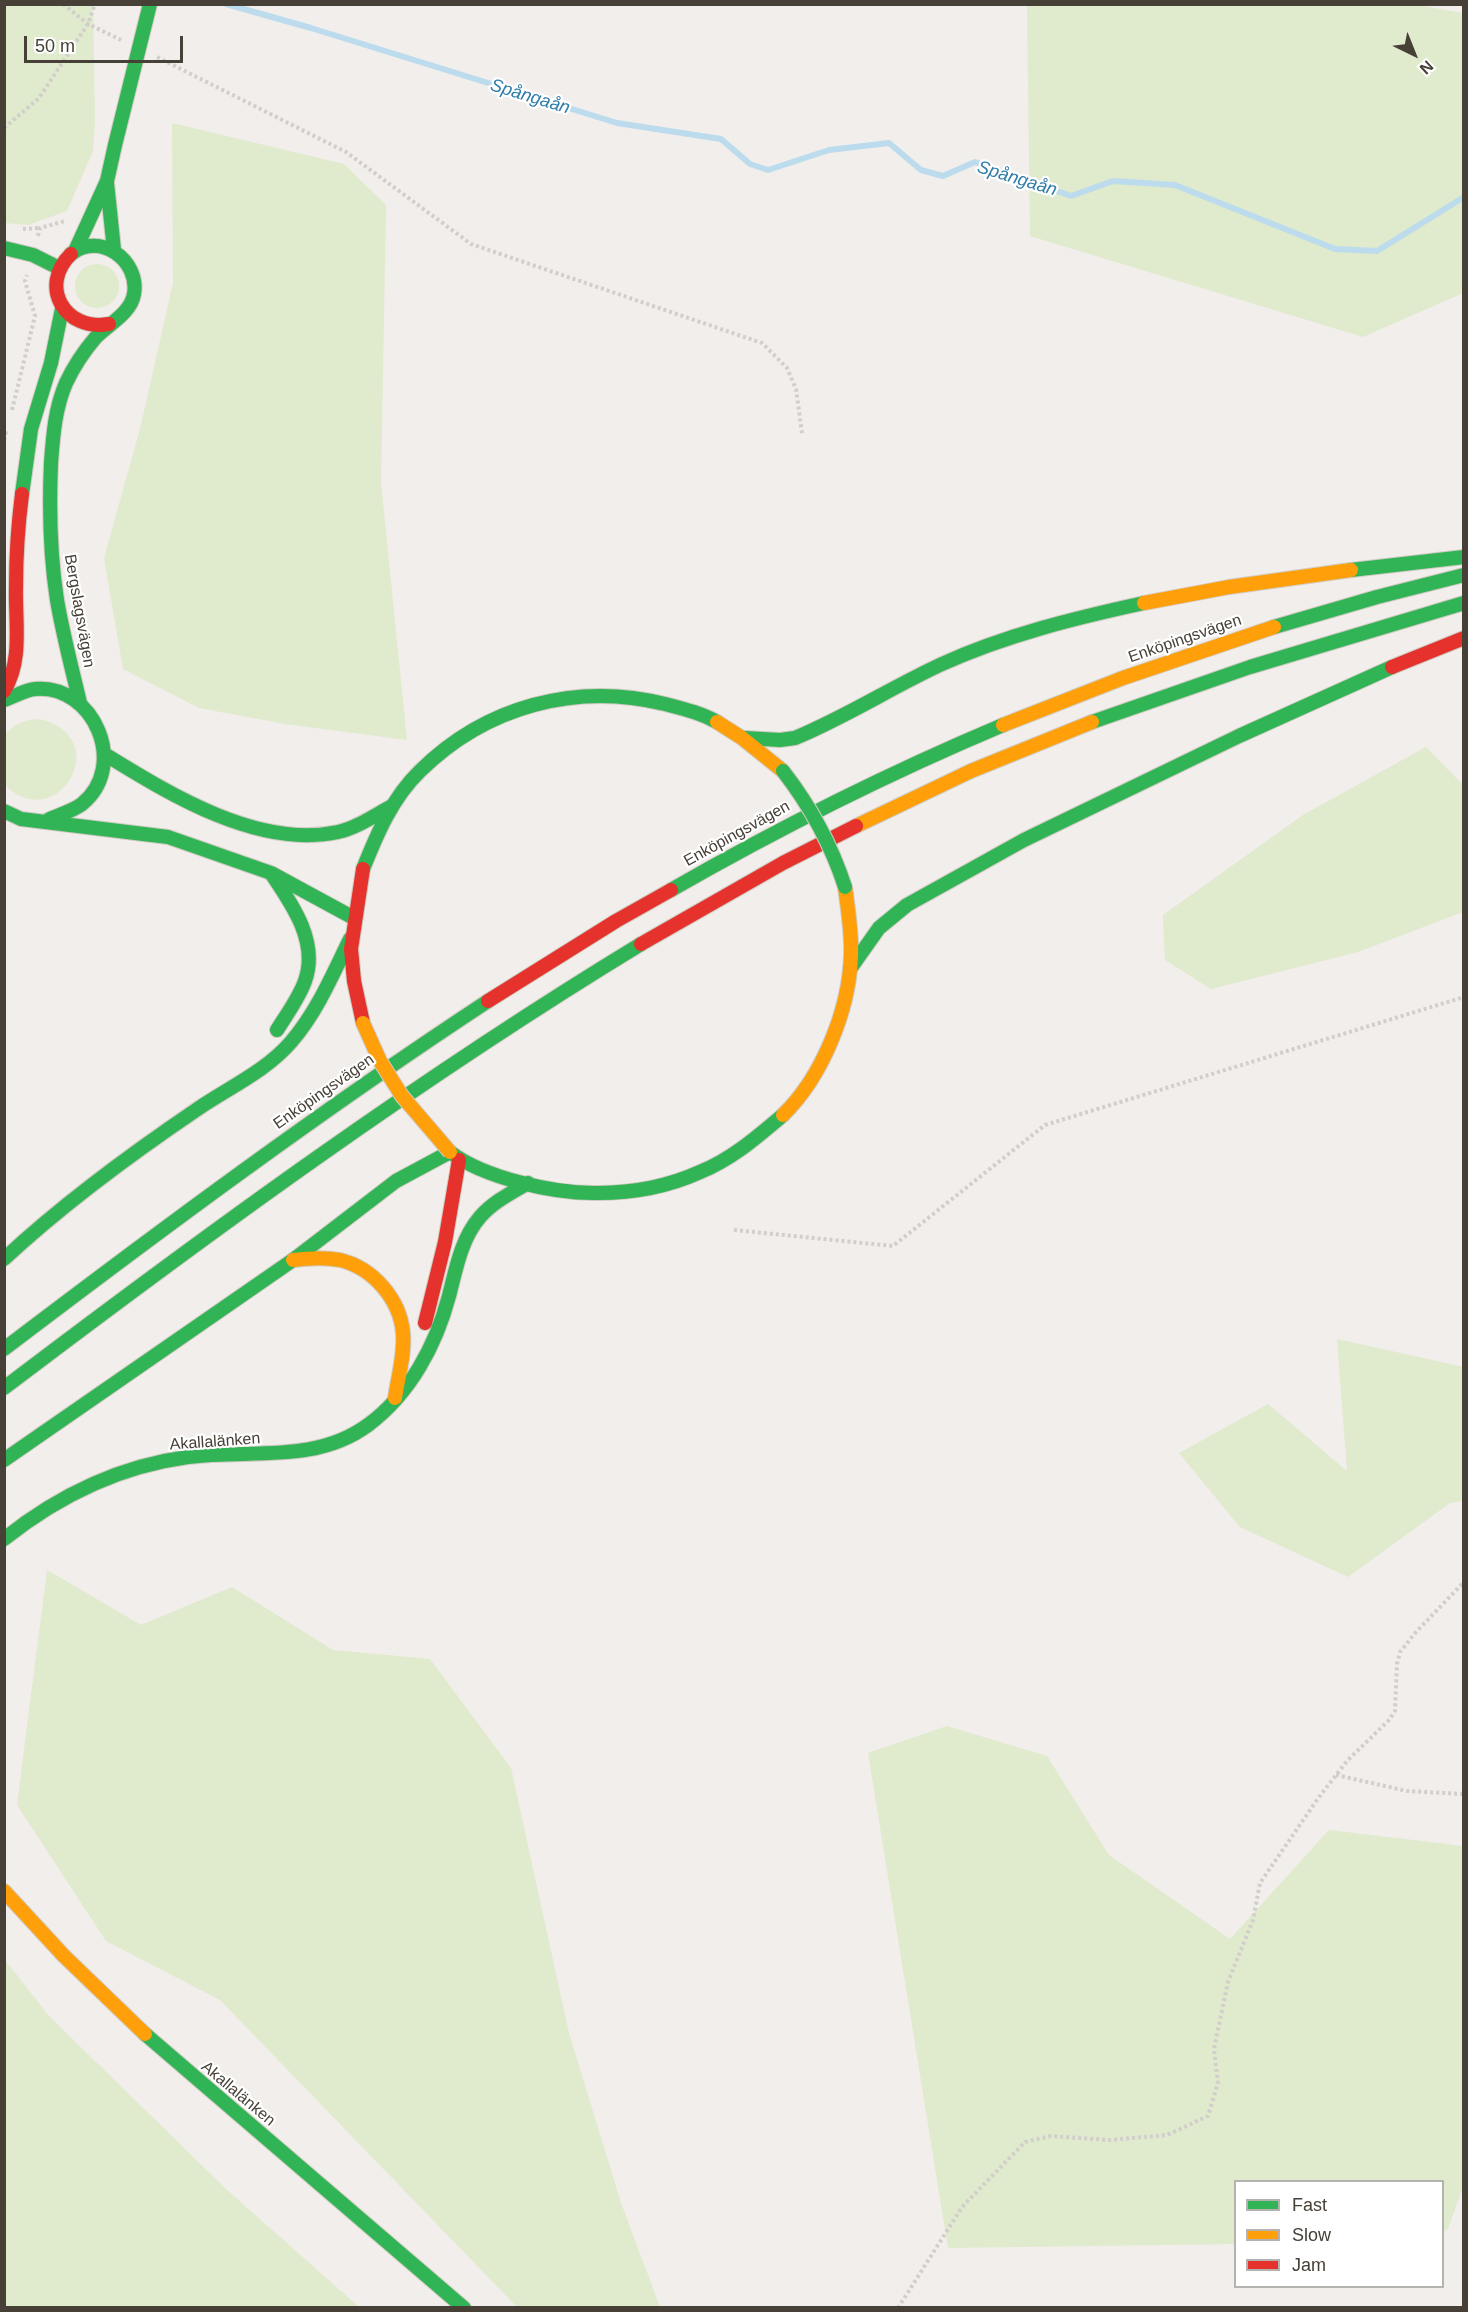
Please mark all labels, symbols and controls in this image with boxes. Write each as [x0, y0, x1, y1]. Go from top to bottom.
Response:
scale bar [27, 24, 186, 62]
north arrow [1384, 24, 1444, 84]
text: 50 m [35, 36, 75, 56]
text: N [1417, 57, 1437, 78]
water label: Spångaån [488, 75, 572, 119]
water label: Spångaån [975, 157, 1059, 201]
street label: Bergslagsvägen [60, 553, 98, 669]
street label: Enköpingsvägen [1126, 611, 1244, 667]
street label: Enköpingsvägen [681, 797, 793, 871]
street label: Enköpingsvägen [270, 1050, 378, 1134]
street label: Akallalänken [169, 1429, 261, 1455]
street label: Akallalänken [197, 2057, 279, 2131]
legend [1234, 2180, 1444, 2288]
text: Fast [1292, 2195, 1327, 2215]
text: Slow [1292, 2225, 1331, 2245]
text: Jam [1292, 2255, 1326, 2275]

